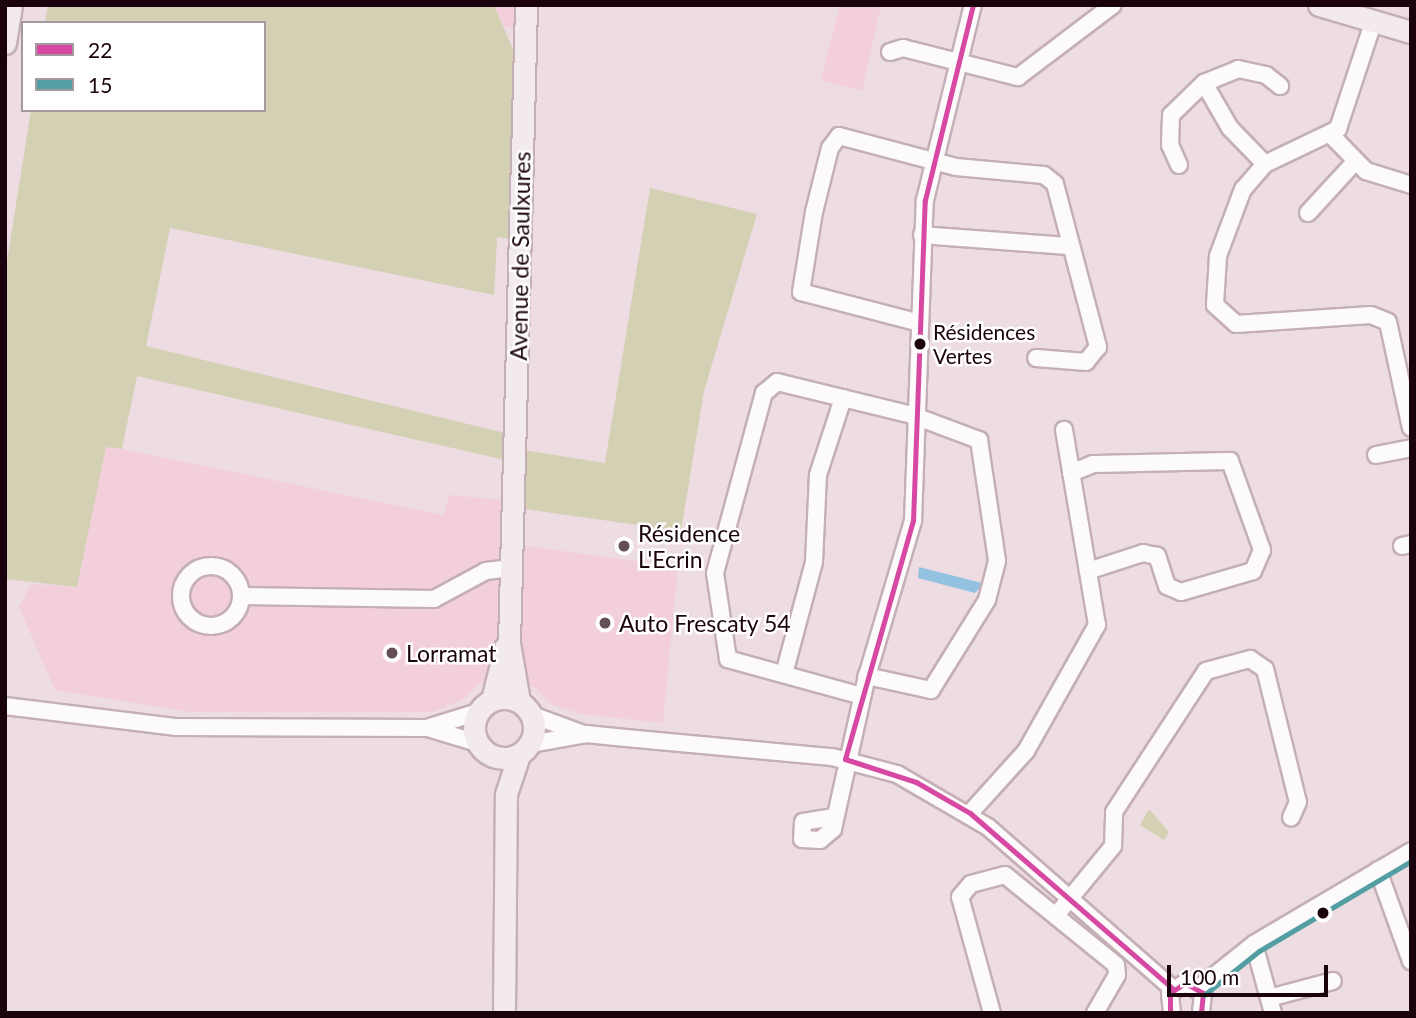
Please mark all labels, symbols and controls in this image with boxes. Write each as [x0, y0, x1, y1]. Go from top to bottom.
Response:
legend [21, 21, 266, 112]
text: 22 [88, 37, 112, 62]
text: 15 [88, 72, 112, 97]
street label: Avenue de Saulxures [504, 151, 536, 361]
place label: Résidences Vertes [933, 319, 1035, 369]
marker: Résidences Vertes [913, 337, 927, 351]
place label: Résidence L'Ecrin [638, 519, 740, 573]
marker: Résidence L'Ecrin [616, 538, 632, 554]
place label: Auto Frescaty 54 [619, 609, 791, 637]
marker: Auto Frescaty 54 [597, 615, 613, 631]
place label: Lorramat [406, 639, 496, 667]
marker: Lorramat [384, 645, 400, 661]
unlabelled marker [1316, 906, 1330, 920]
scale bar [1171, 951, 1332, 995]
text: 100 m [1180, 964, 1239, 989]

